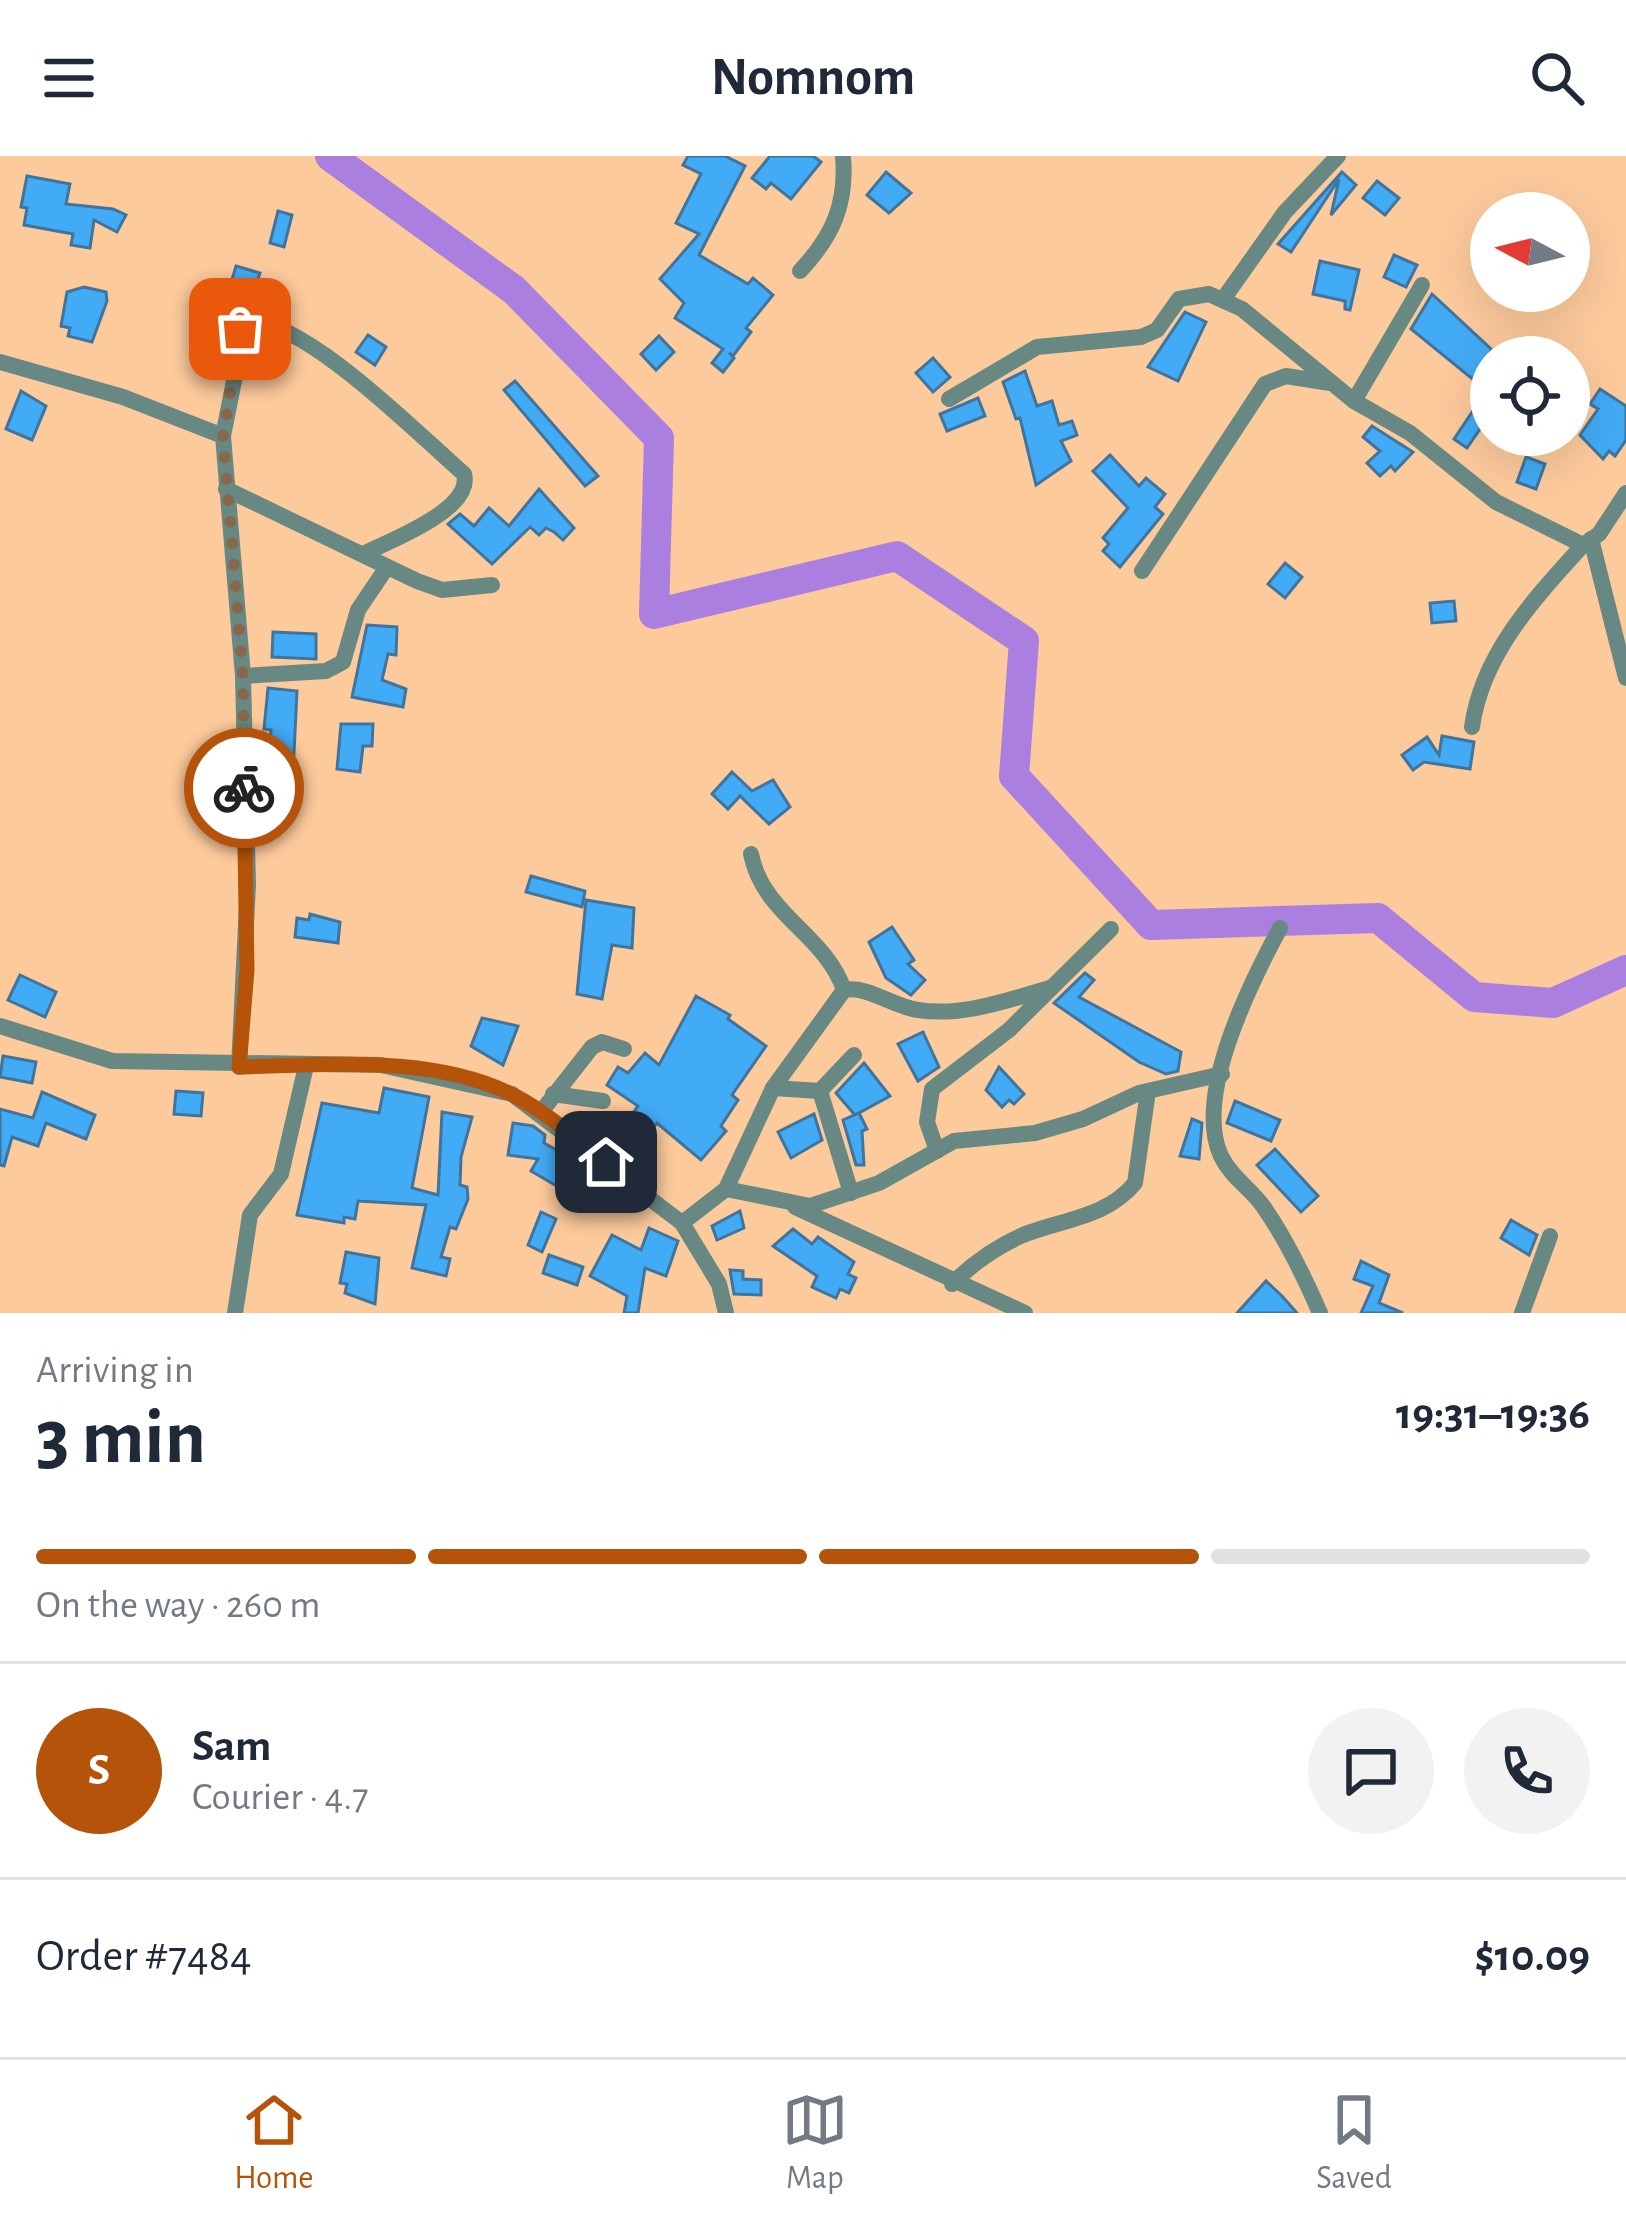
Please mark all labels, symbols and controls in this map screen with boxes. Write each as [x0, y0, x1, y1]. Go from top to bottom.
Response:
icon: menu [36, 45, 102, 111]
icon: search [1524, 45, 1590, 111]
text: Nomnom [711, 51, 915, 105]
north arrow [1470, 192, 1590, 312]
map controls [1470, 192, 1590, 456]
pin [189, 278, 291, 380]
icon: bag [207, 296, 273, 362]
button: locate [1470, 336, 1590, 456]
courier [184, 728, 304, 848]
icon: bike [211, 755, 277, 821]
pin [555, 1111, 657, 1213]
icon: home [573, 1129, 639, 1195]
text: Arriving in [36, 1351, 194, 1390]
text: 19:31–19:36 [1396, 1392, 1590, 1437]
text: 3 min [36, 1400, 206, 1478]
text: On the way · 260 m [36, 1586, 320, 1625]
button: chat [1308, 1708, 1434, 1834]
button: phone [1464, 1708, 1590, 1834]
text: Sam [192, 1724, 271, 1769]
text: S [88, 1748, 110, 1793]
text: Courier · 4.7 [192, 1778, 369, 1817]
text: Order #7484 [36, 1934, 252, 1979]
text: $10.09 [1475, 1934, 1590, 1979]
tab: Home [234, 2087, 314, 2199]
tab: Map [782, 2087, 848, 2199]
tab: Saved [1316, 2087, 1392, 2199]

